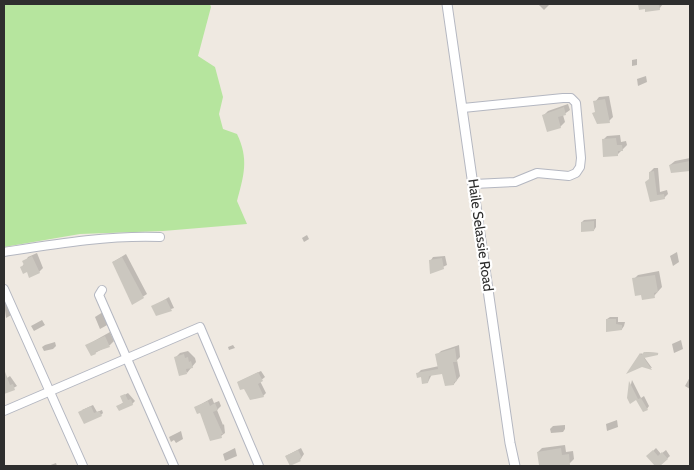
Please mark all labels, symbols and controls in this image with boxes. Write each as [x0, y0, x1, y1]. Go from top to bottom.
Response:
street label: Haile Selassie Road [464, 177, 498, 293]

